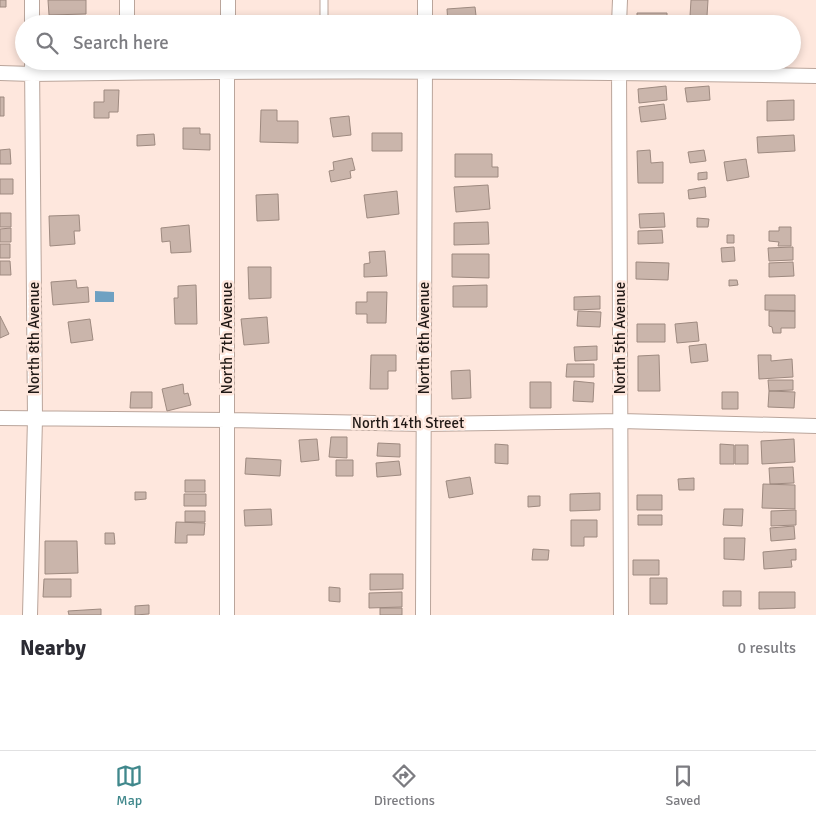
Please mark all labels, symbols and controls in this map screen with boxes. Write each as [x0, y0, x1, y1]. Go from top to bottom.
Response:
search box [15, 15, 801, 70]
icon: search [33, 29, 61, 57]
text: Search here [73, 31, 169, 55]
street label: North 8th Avenue [25, 282, 43, 394]
street label: North 7th Avenue [218, 282, 236, 394]
street label: North 6th Avenue [415, 282, 433, 394]
street label: North 5th Avenue [611, 282, 629, 394]
street label: North 14th Street [352, 414, 464, 432]
text: Nearby [20, 635, 86, 661]
text: 0 results [737, 638, 796, 658]
tab: Map [115, 762, 143, 809]
tab: Directions [374, 762, 435, 809]
tab: Saved [665, 762, 701, 809]

